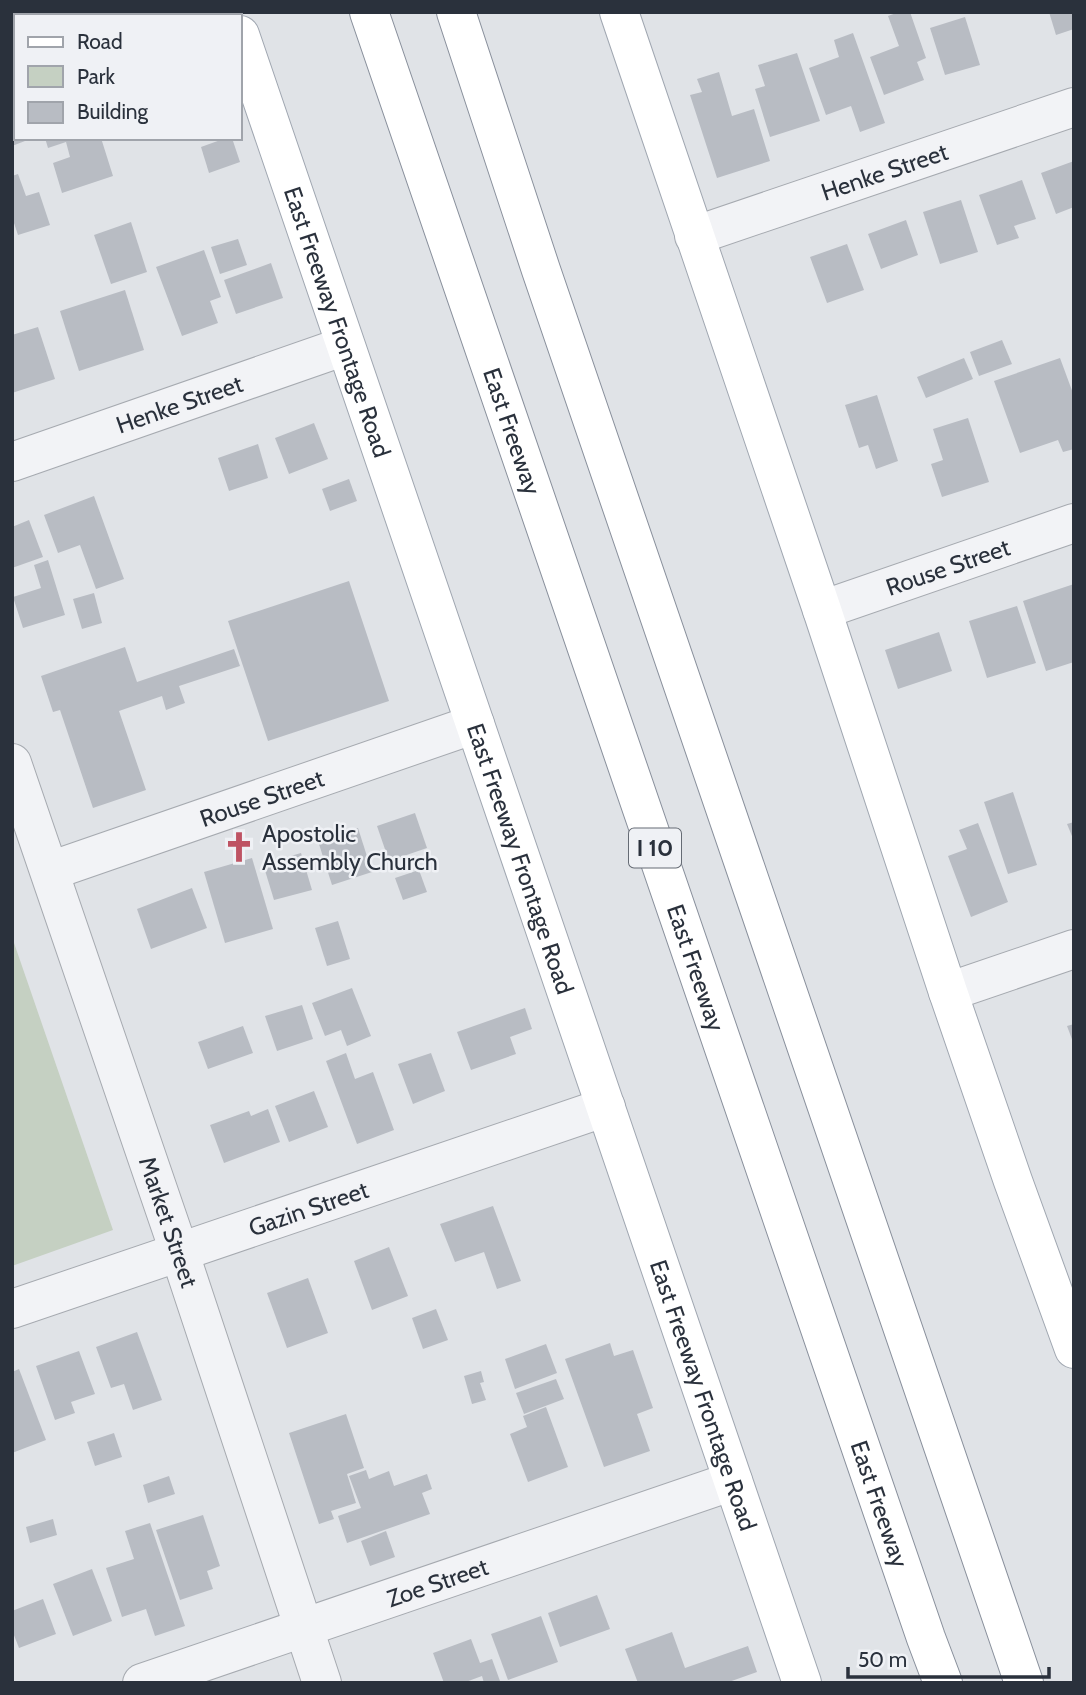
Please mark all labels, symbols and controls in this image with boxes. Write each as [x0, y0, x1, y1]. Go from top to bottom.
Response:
legend [14, 14, 242, 140]
text: Road [77, 29, 123, 54]
text: Park [77, 64, 115, 89]
text: Building [77, 99, 149, 124]
street label: Henke Street [817, 136, 951, 206]
street label: East Freeway Frontage Road [278, 183, 397, 461]
street label: East Freeway [477, 364, 548, 498]
street label: Henke Street [112, 368, 246, 439]
street label: Rouse Street [882, 532, 1014, 601]
street label: East Freeway Frontage Road [461, 719, 580, 998]
street label: Rouse Street [196, 763, 327, 833]
place label: Apostolic Assembly Church [262, 819, 438, 876]
road number: I 10 [629, 828, 681, 868]
church icon: Apostolic Assembly Church [222, 830, 256, 864]
street label: East Freeway [661, 900, 731, 1035]
street label: Market Street [133, 1153, 204, 1291]
street label: Gazin Street [245, 1174, 372, 1242]
street label: East Freeway Frontage Road [644, 1256, 763, 1534]
street label: East Freeway [845, 1437, 915, 1571]
street label: Zoe Street [383, 1551, 492, 1613]
scale bar [848, 1636, 1049, 1680]
text: 50 m [858, 1647, 907, 1672]

